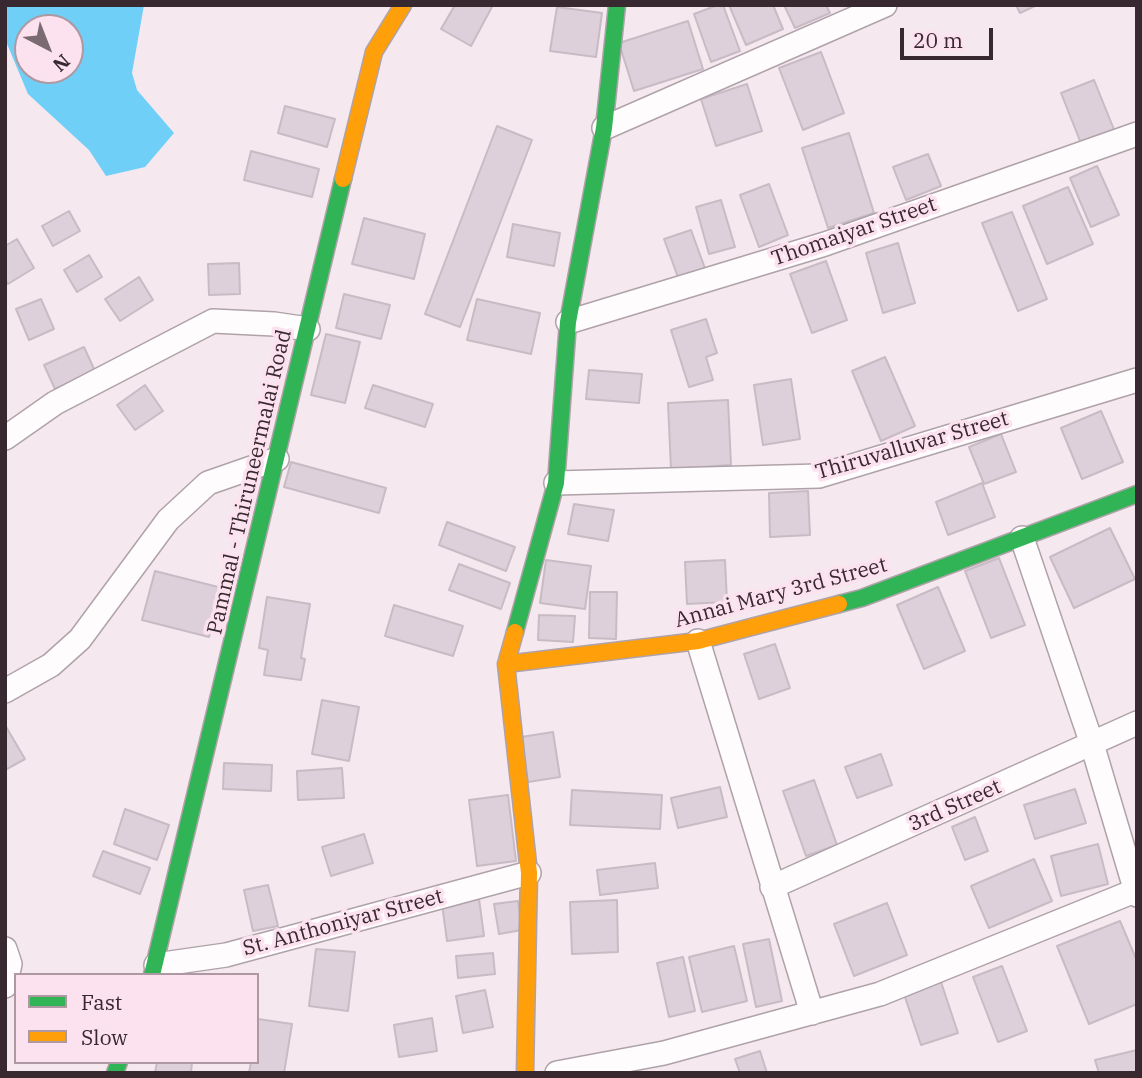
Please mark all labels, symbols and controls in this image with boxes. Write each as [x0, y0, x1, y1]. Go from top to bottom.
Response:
north arrow [14, 14, 84, 84]
scale bar [904, 14, 997, 58]
text: 20 m [913, 26, 963, 54]
text: N [48, 49, 75, 77]
street label: Thomaiyar Street [768, 192, 940, 272]
street label: Pammal - Thiruneermalai Road [203, 327, 297, 637]
street label: Thiruvalluvar Street [813, 406, 1011, 486]
street label: Annai Mary 3rd Street [672, 553, 890, 633]
street label: 3rd Street [905, 774, 1005, 838]
street label: St. Anthoniyar Street [240, 884, 446, 962]
legend [14, 973, 259, 1064]
text: Fast [81, 988, 122, 1016]
text: Slow [81, 1023, 128, 1051]

